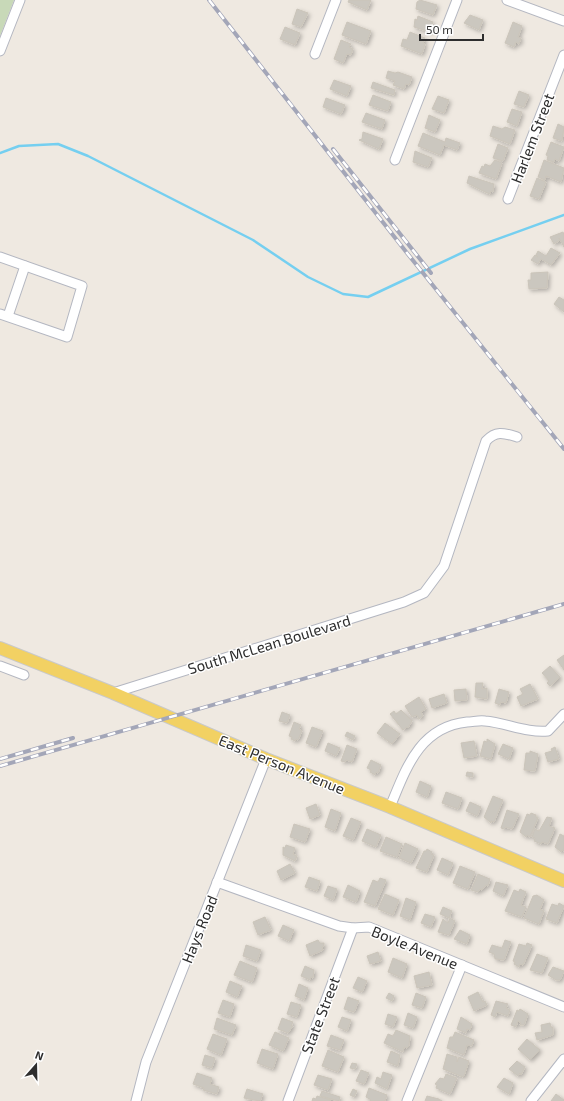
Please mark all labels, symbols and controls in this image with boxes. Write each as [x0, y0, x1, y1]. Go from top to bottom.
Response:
scale bar [420, 16, 483, 42]
text: 50 m [426, 22, 453, 36]
street label: Harlem Street [507, 90, 558, 186]
street label: South McLean Boulevard [185, 611, 353, 677]
street label: East Person Avenue [216, 731, 348, 797]
street label: Hays Road [177, 892, 221, 966]
street label: Boyle Avenue [369, 922, 461, 972]
street label: State Street [297, 974, 343, 1056]
north arrow [16, 1045, 56, 1085]
text: N [34, 1048, 46, 1063]

